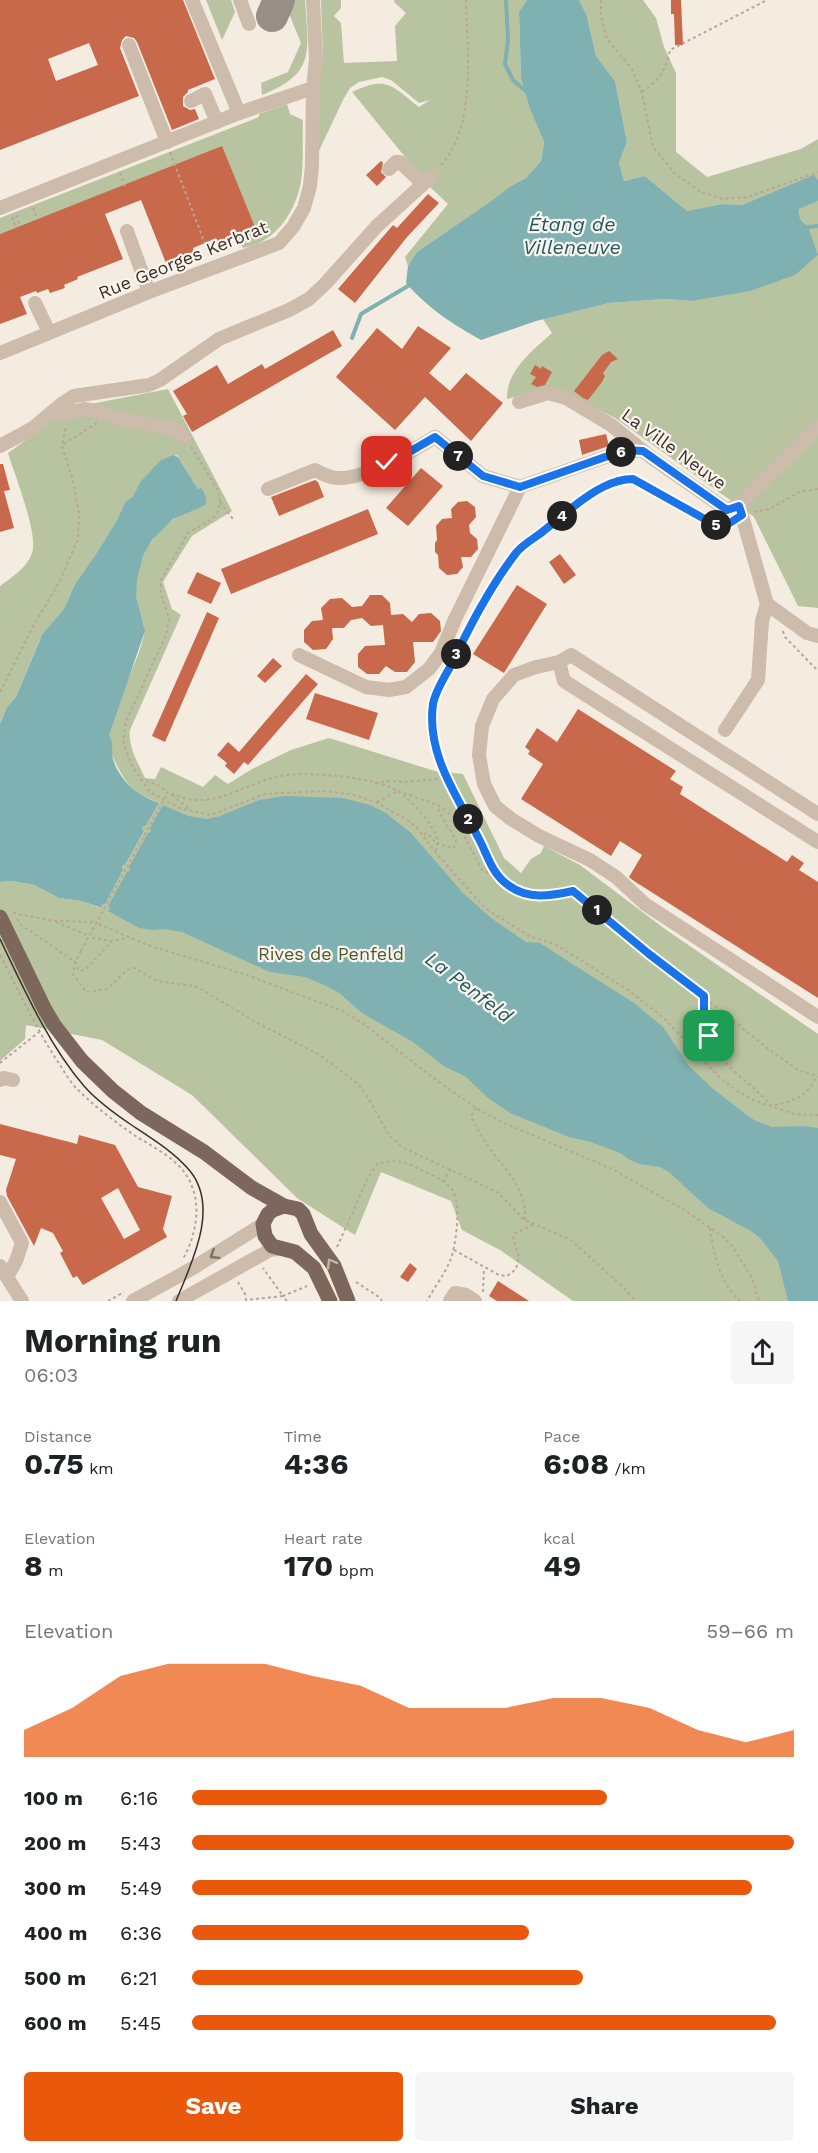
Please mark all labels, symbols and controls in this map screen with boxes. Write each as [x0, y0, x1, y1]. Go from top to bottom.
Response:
water label: Étang de Villeneuve [523, 212, 621, 259]
street label: Rue Georges Kerbrat [95, 216, 271, 303]
street label: La Ville Neuve [618, 404, 731, 494]
pin [361, 436, 412, 487]
pin: 6 [606, 437, 636, 467]
pin: 7 [443, 441, 473, 471]
text: 6 [616, 442, 626, 461]
icon: check [370, 445, 403, 478]
text: 7 [453, 446, 463, 465]
pin: 4 [547, 501, 577, 531]
text: 4 [557, 506, 567, 525]
pin: 5 [701, 510, 731, 540]
text: 5 [711, 515, 721, 534]
pin: 3 [441, 639, 471, 669]
text: 3 [451, 644, 461, 663]
pin: 2 [453, 804, 483, 834]
text: 2 [463, 809, 473, 828]
pin: 1 [582, 895, 612, 925]
text: 1 [594, 900, 600, 919]
park label: Rives de Penfeld [258, 943, 404, 964]
water label: La Penfeld [421, 946, 518, 1028]
pin [683, 1010, 734, 1061]
icon: arrive [692, 1019, 725, 1052]
one-way arrow [210, 1248, 220, 1260]
one-way arrow [327, 1259, 338, 1269]
text: Morning run [24, 1321, 221, 1360]
button: share [731, 1321, 794, 1384]
text: 06:03 [24, 1363, 78, 1387]
text: Distance [24, 1427, 92, 1446]
text: Time [284, 1427, 322, 1446]
text: Pace [543, 1427, 580, 1446]
text: 0.75 [24, 1446, 84, 1481]
text: 4:36 [284, 1446, 348, 1481]
text: 6:08 [543, 1446, 609, 1481]
text: km [84, 1459, 114, 1478]
text: /km [609, 1459, 646, 1478]
text: Elevation [24, 1529, 95, 1548]
text: Heart rate [284, 1529, 363, 1548]
text: kcal [543, 1529, 575, 1548]
text: 8 [24, 1548, 43, 1583]
text: 170 [284, 1548, 333, 1583]
text: 49 [543, 1548, 581, 1583]
text: m [43, 1561, 64, 1580]
text: bpm [333, 1561, 374, 1580]
text: Elevation [24, 1619, 113, 1643]
text: 59–66 m [707, 1619, 794, 1643]
text: 100 m [24, 1786, 83, 1810]
text: 6:16 [120, 1786, 158, 1810]
text: 200 m [24, 1831, 86, 1855]
text: 5:43 [120, 1831, 161, 1855]
text: 300 m [24, 1876, 86, 1900]
text: 5:49 [120, 1876, 162, 1900]
text: 400 m [24, 1921, 87, 1945]
text: 6:36 [120, 1921, 162, 1945]
text: 500 m [24, 1966, 86, 1990]
text: 6:21 [120, 1966, 158, 1990]
text: 600 m [24, 2011, 87, 2035]
text: 5:45 [120, 2011, 161, 2035]
button: Save [24, 2072, 403, 2141]
button: Share [415, 2072, 794, 2141]

